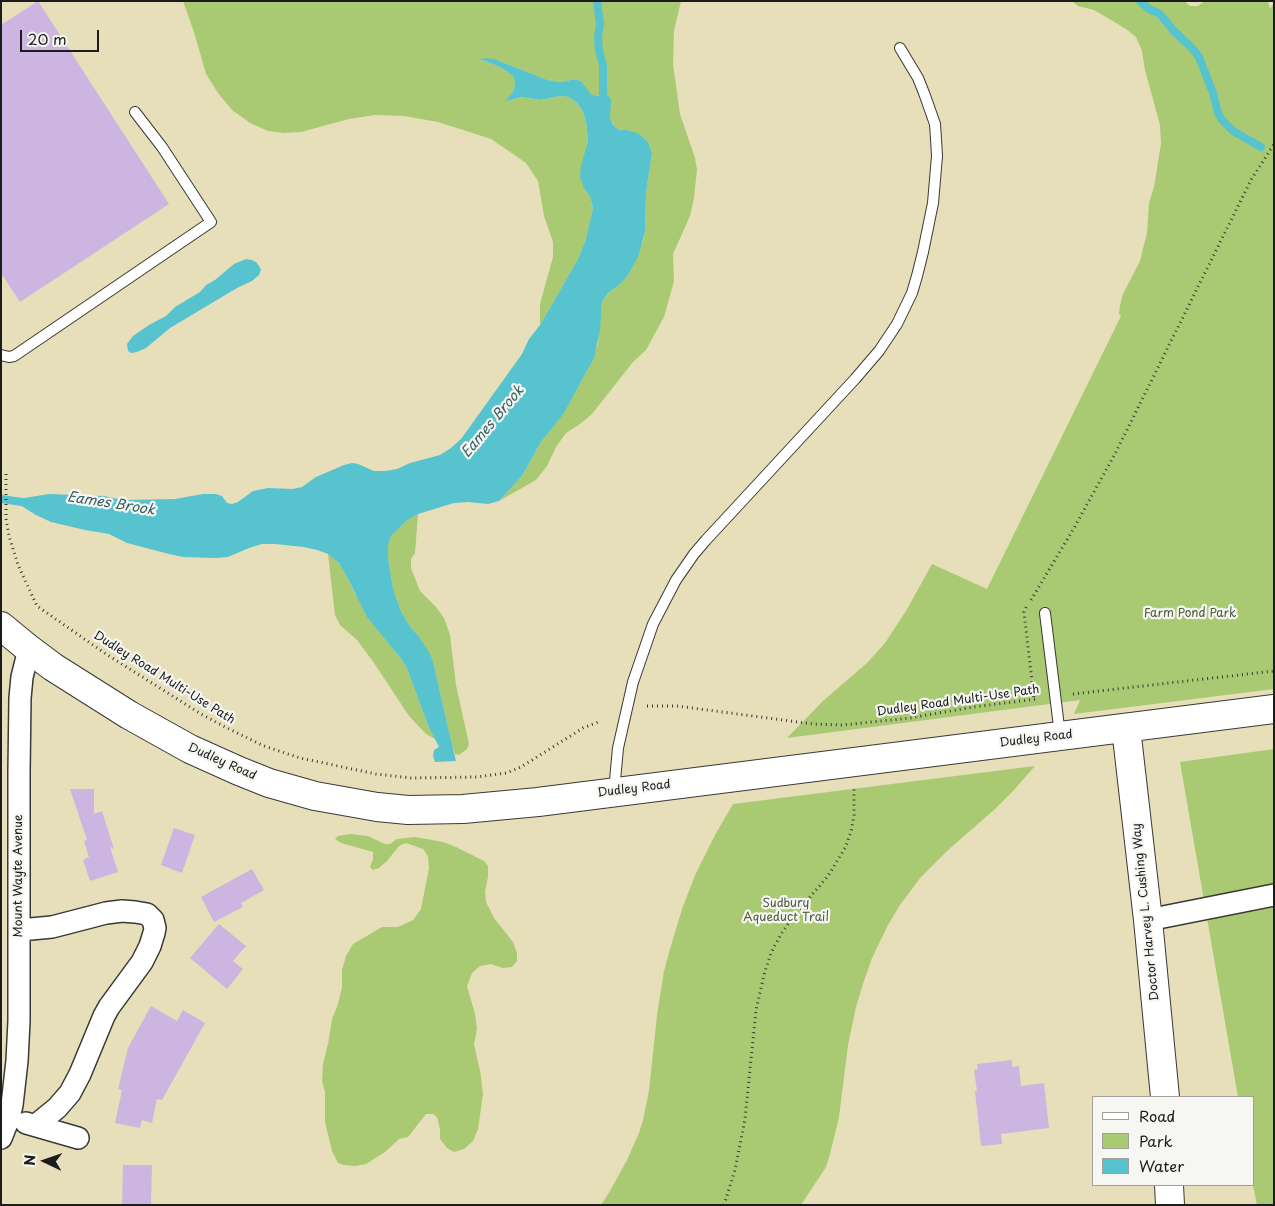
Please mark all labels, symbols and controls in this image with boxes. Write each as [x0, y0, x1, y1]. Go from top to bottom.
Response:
scale bar [22, 20, 101, 52]
text: 20 m [28, 27, 67, 50]
water label: Eames Brook [458, 383, 528, 461]
water label: Eames Brook [66, 489, 156, 519]
park label: Farm Pond Park [1144, 607, 1236, 621]
street label: Dudley Road Multi-Use Path [91, 628, 237, 728]
street label: Dudley Road Multi-Use Path [876, 682, 1040, 720]
street label: Dudley Road [999, 727, 1073, 751]
street label: Dudley Road [186, 740, 258, 784]
street label: Dudley Road [597, 777, 671, 801]
street label: Mount Wayte Avenue [12, 815, 26, 937]
street label: Doctor Harvey L. Cushing Way [1130, 822, 1162, 1002]
park label: Sudbury Aqueduct Trail [743, 897, 829, 925]
legend [1092, 1096, 1255, 1186]
text: Road [1139, 1104, 1175, 1127]
text: Park [1139, 1129, 1173, 1152]
north arrow [20, 1136, 70, 1186]
text: N [19, 1154, 40, 1166]
text: Water [1139, 1154, 1184, 1177]

